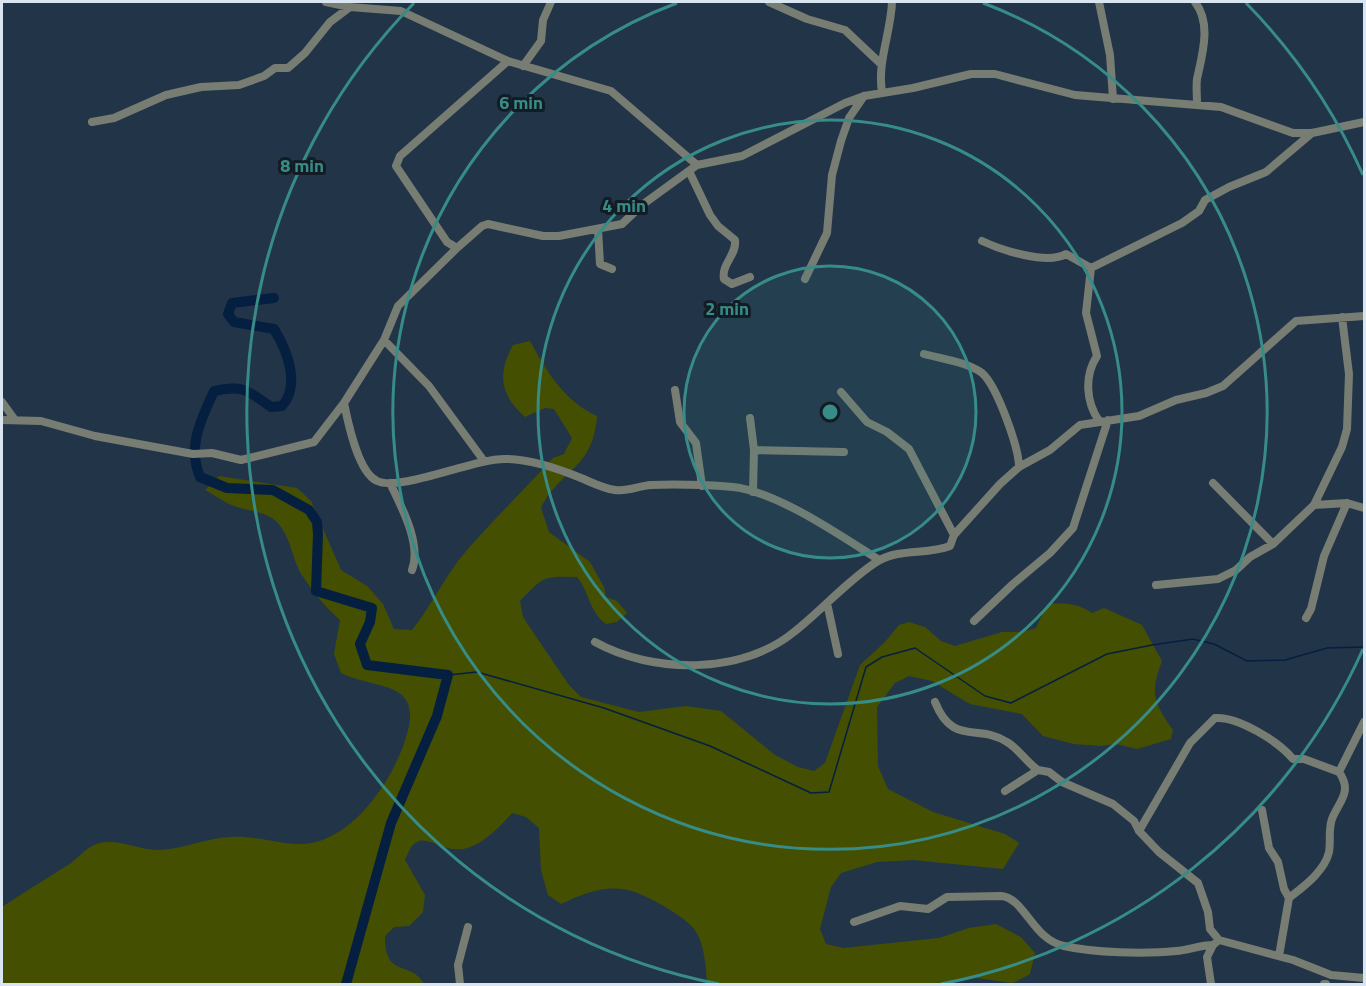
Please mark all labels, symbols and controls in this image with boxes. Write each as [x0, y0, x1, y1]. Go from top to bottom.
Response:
text: 6 min [499, 89, 543, 116]
text: 8 min [280, 152, 324, 179]
text: 4 min [602, 192, 646, 219]
text: 2 min [705, 295, 749, 322]
centre of rings [820, 402, 840, 422]

